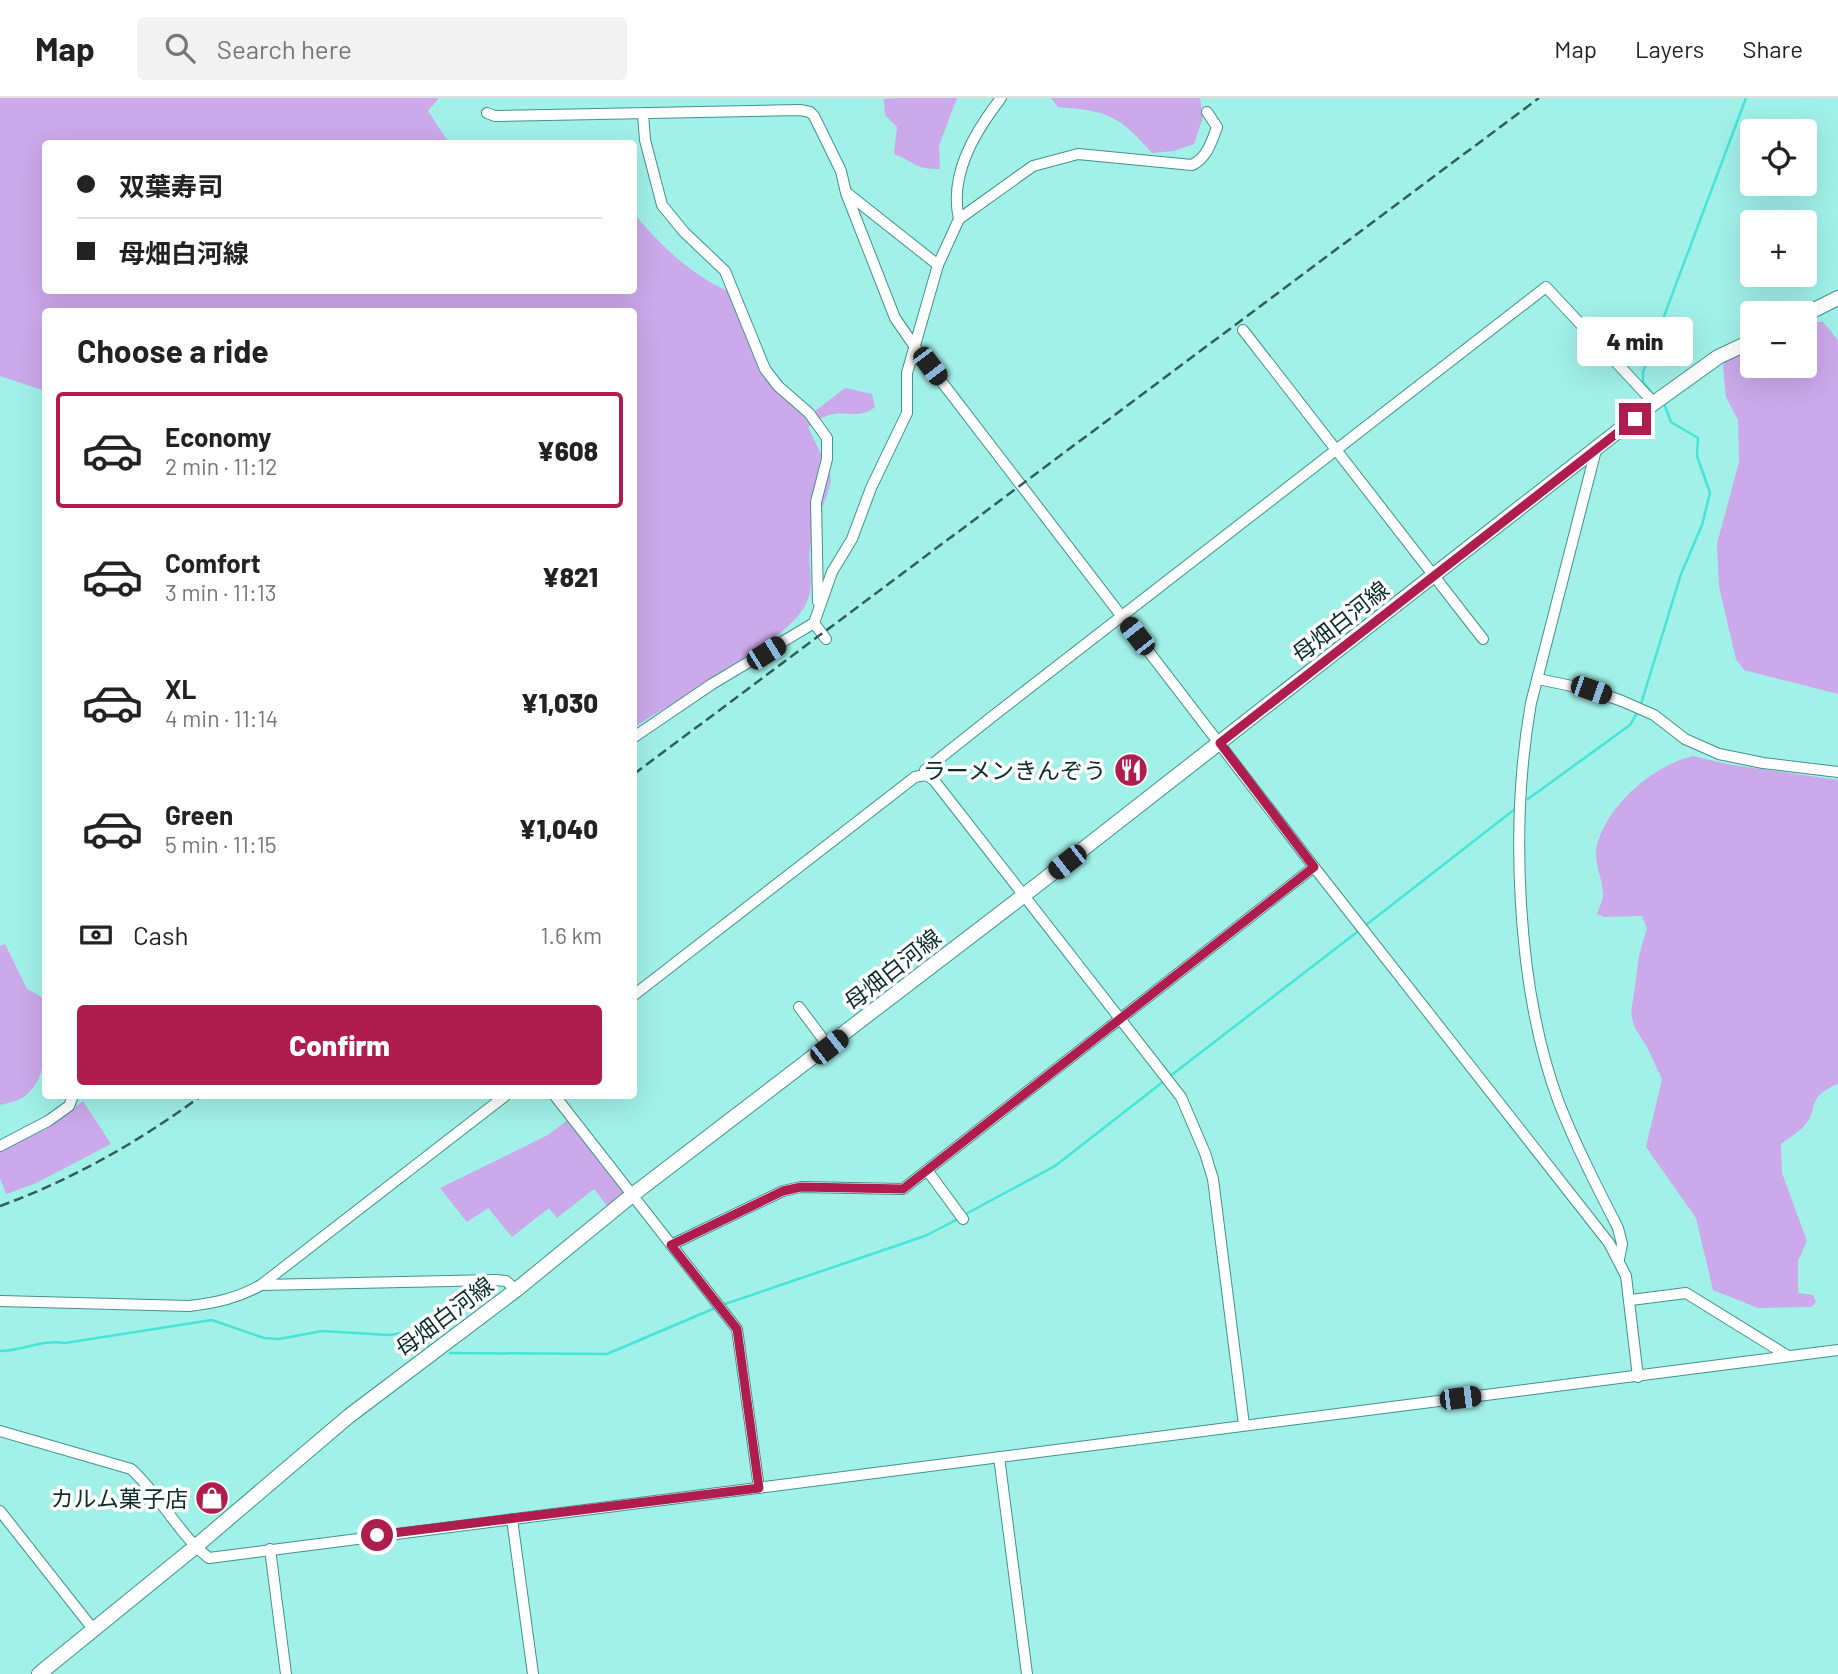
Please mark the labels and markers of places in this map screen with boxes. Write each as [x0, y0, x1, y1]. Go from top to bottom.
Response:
restaurant icon: ラーメンきんぞう [1112, 751, 1150, 789]
place label: ラーメンきんぞう [923, 756, 1106, 784]
shop icon: カルム菓子店 [193, 1479, 231, 1517]
place label: カルム菓子店 [50, 1484, 188, 1512]

